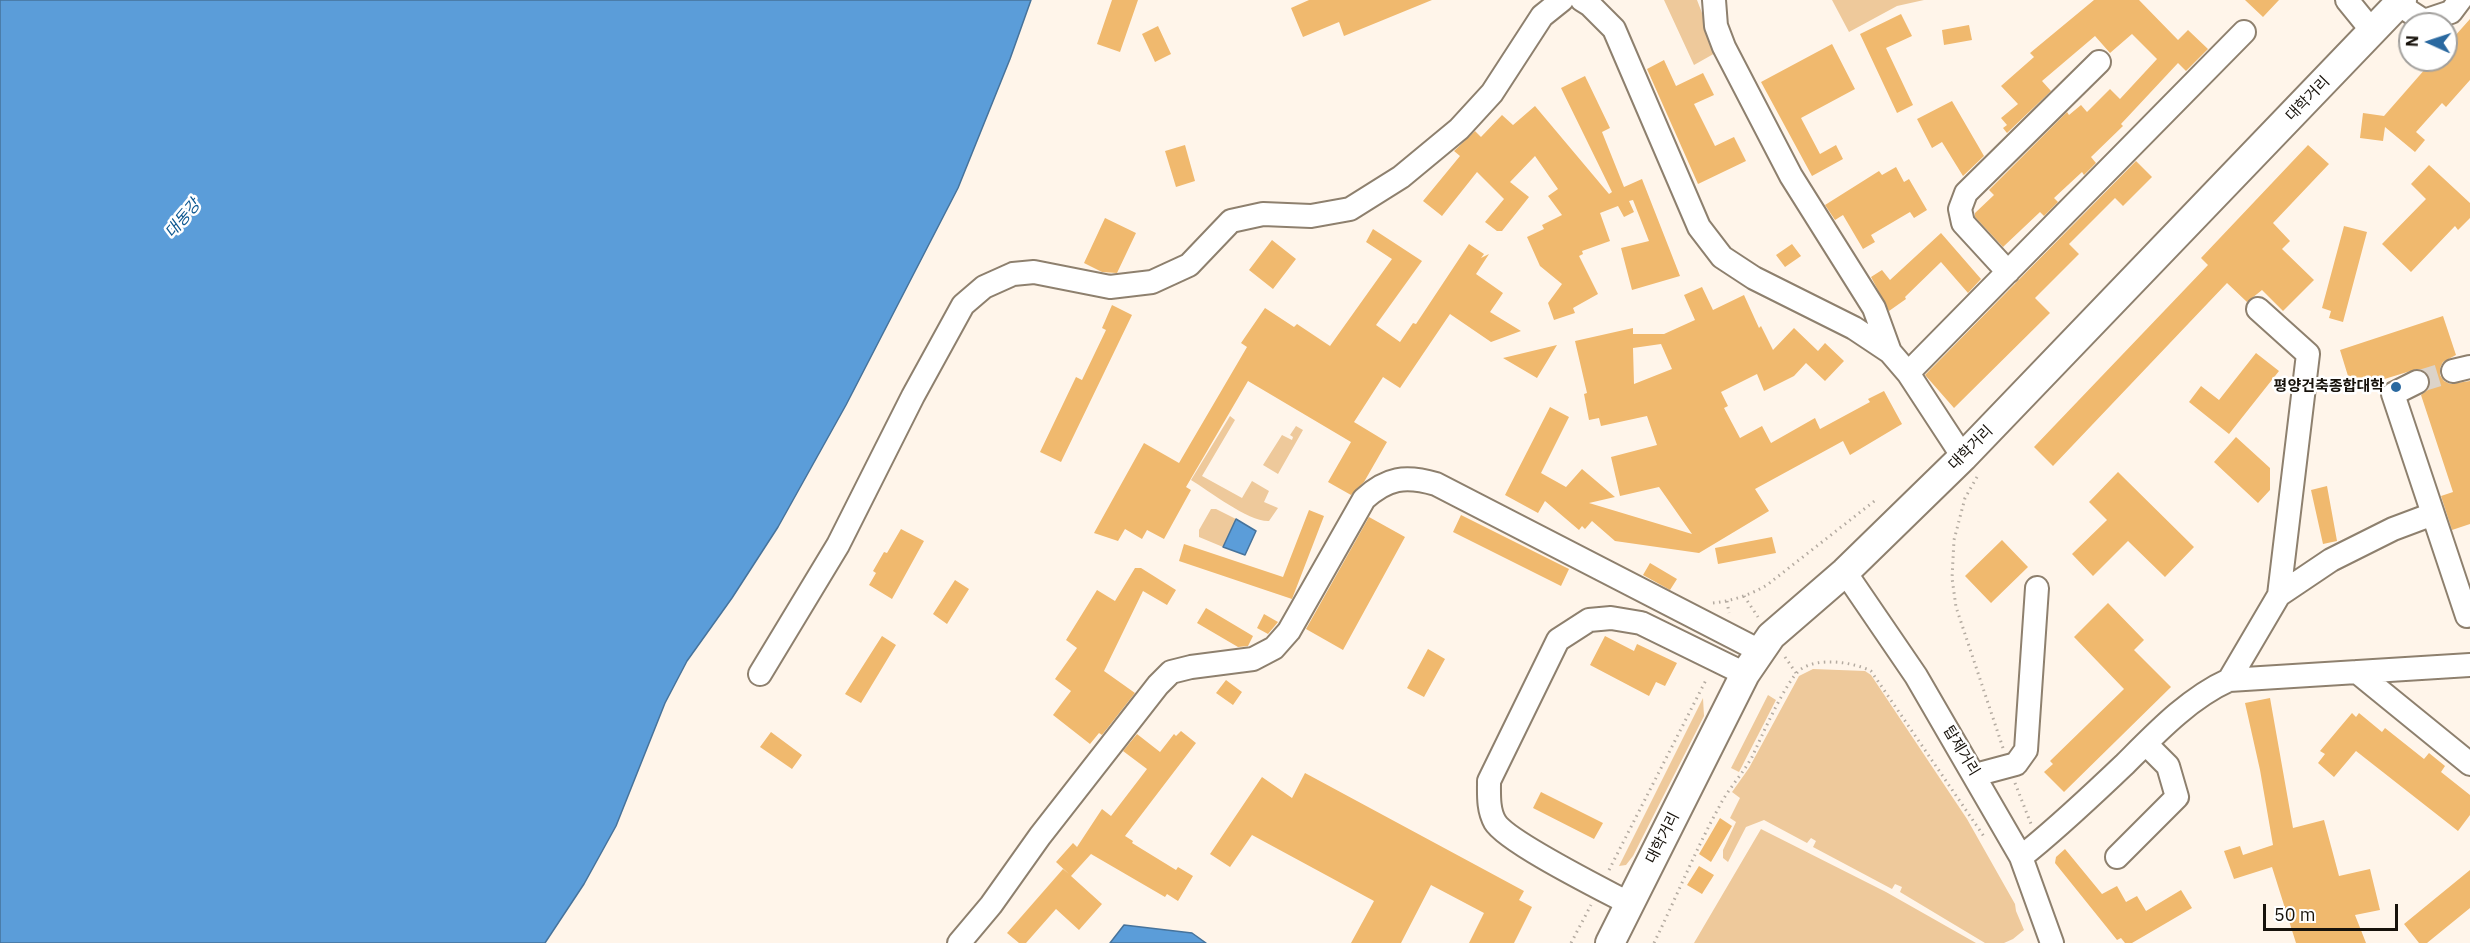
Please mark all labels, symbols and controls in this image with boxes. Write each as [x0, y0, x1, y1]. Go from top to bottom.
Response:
north arrow [2398, 12, 2458, 72]
text: N [2402, 35, 2422, 47]
street label: 대학거리 [2282, 73, 2334, 125]
water label: 대동강 [161, 196, 205, 242]
place label: 평양건축종합대학 [2274, 378, 2384, 396]
marker: 평양건축종합대학 [2389, 380, 2403, 394]
street label: 대학거리 [1945, 422, 1997, 474]
street label: 탑제거리 [1939, 723, 1983, 779]
street label: 대학거리 [1642, 809, 1684, 867]
scale bar [2266, 892, 2401, 930]
text: 50 m [2274, 903, 2316, 926]

